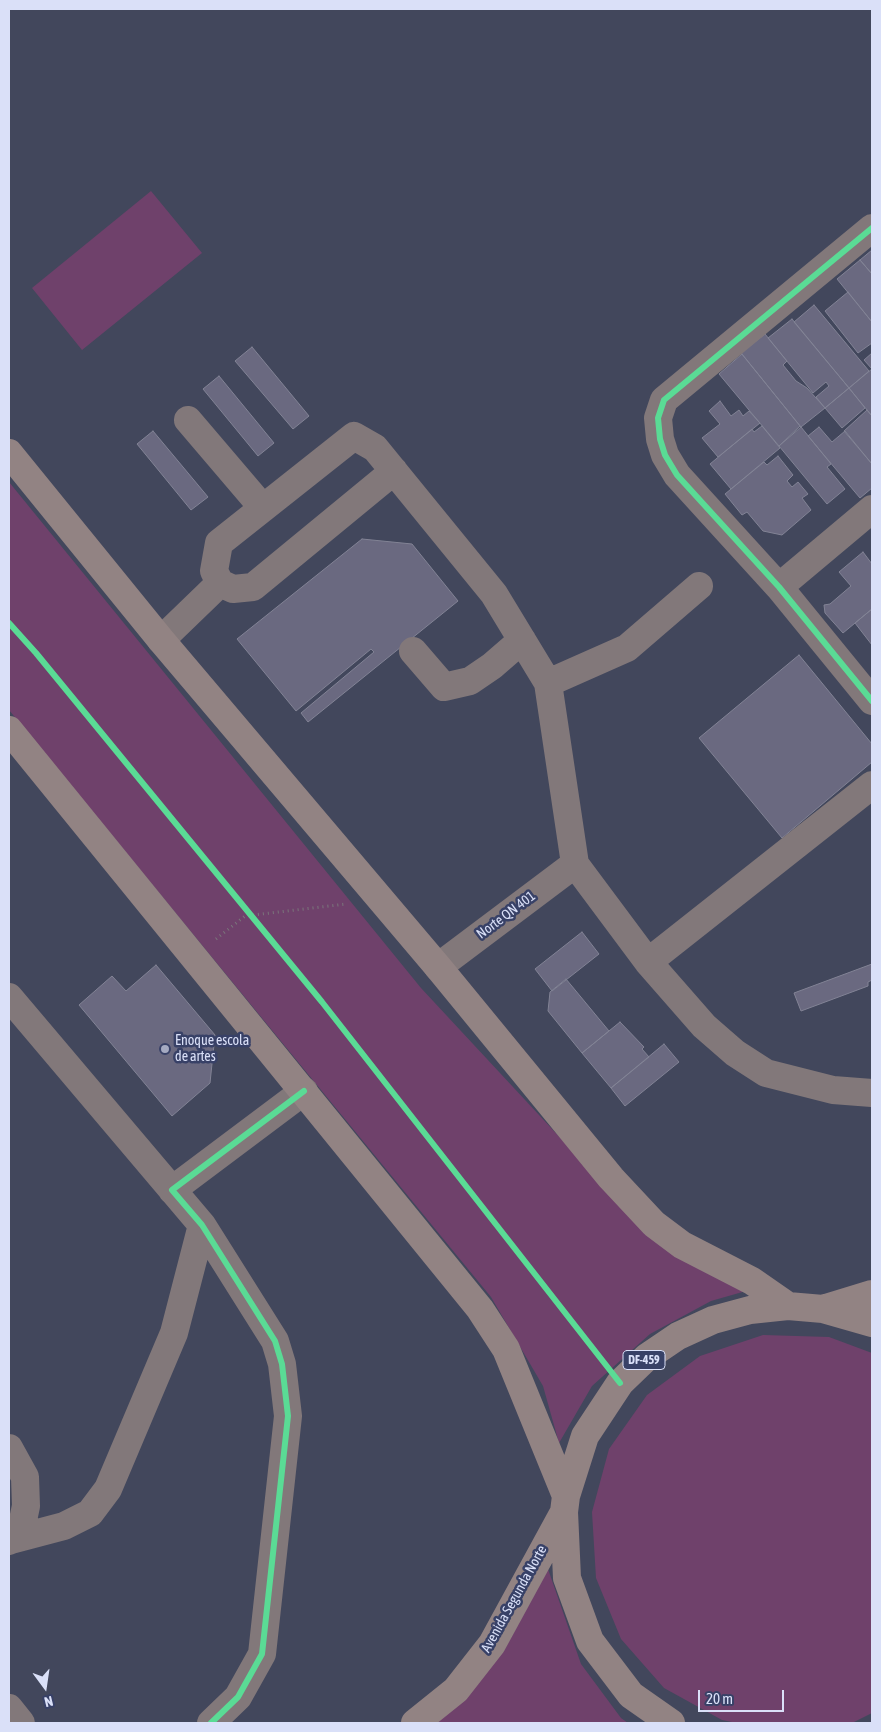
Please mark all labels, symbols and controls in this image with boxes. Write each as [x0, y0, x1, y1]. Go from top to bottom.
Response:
street label: Norte QN 401 [473, 888, 539, 942]
place label: Enoque escola de artes [175, 1033, 249, 1066]
marker: Enoque escola de artes [159, 1043, 171, 1055]
road number: DF-459 [623, 1350, 665, 1370]
street label: Avenida Segunda Norte [478, 1543, 550, 1655]
north arrow [20, 1662, 70, 1712]
scale bar [701, 1680, 787, 1712]
text: 20 m [706, 1690, 733, 1707]
text: N [43, 1693, 55, 1710]

